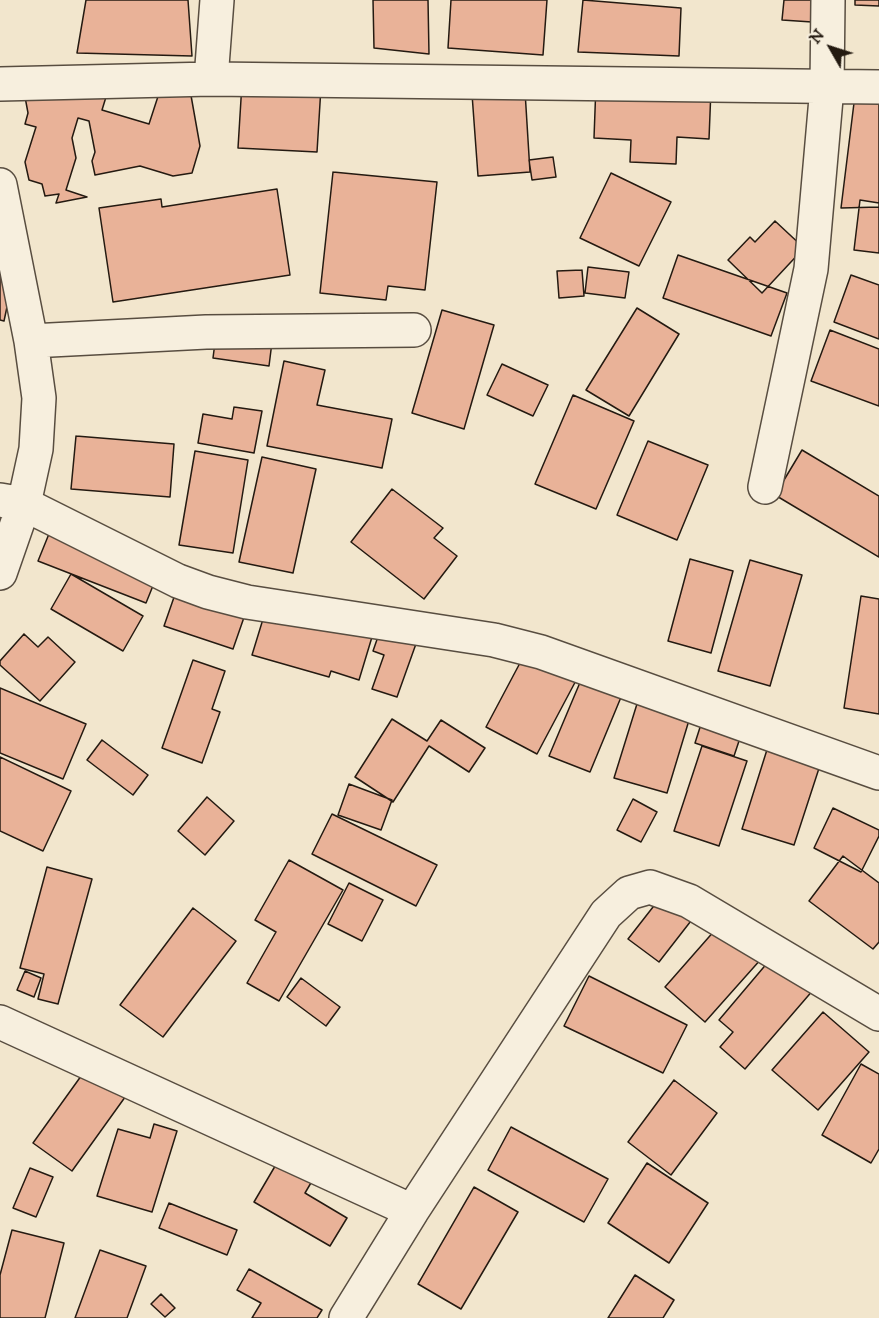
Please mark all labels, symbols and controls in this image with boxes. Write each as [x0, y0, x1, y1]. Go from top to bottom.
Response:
north arrow [801, 18, 861, 78]
text: N [805, 25, 829, 48]

